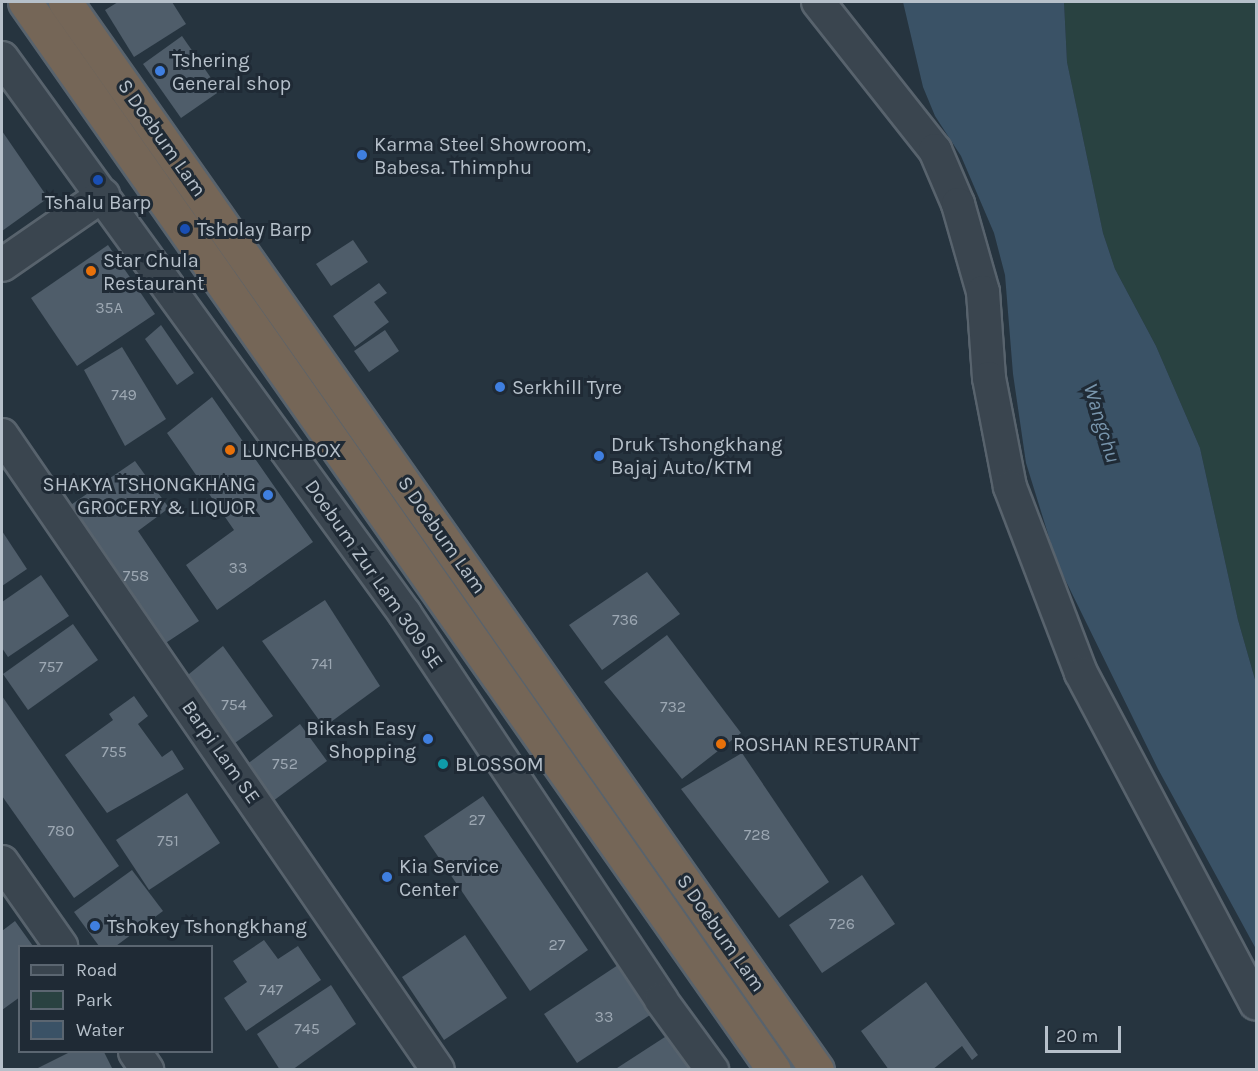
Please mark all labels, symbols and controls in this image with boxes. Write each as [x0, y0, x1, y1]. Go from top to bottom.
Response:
place label: Tshering General shop [172, 48, 291, 95]
marker: Tshering General shop [153, 64, 167, 78]
street label: S Doebum Lam [113, 75, 211, 201]
place label: Karma Steel Showroom, Babesa. Thimphu [374, 132, 591, 179]
marker: Karma Steel Showroom, Babesa. Thimphu [355, 148, 369, 162]
marker: Tshalu Barp [91, 173, 105, 187]
place label: Tshalu Barp [45, 190, 151, 214]
place label: Tsholay Barp [197, 217, 312, 241]
marker: Tsholay Barp [178, 222, 192, 236]
place label: Star Chula Restaurant [103, 248, 204, 295]
marker: Star Chula Restaurant [84, 264, 98, 278]
house number: 35A [95, 298, 123, 318]
place label: Serkhill Tyre [512, 375, 622, 399]
marker: Serkhill Tyre [493, 380, 507, 394]
water label: Wangchu [1078, 380, 1126, 466]
house number: 749 [111, 385, 137, 405]
place label: Druk Tshongkhang Bajaj Auto/KTM [611, 432, 782, 479]
place label: LUNCHBOX [242, 438, 342, 462]
marker: LUNCHBOX [223, 443, 237, 457]
marker: Druk Tshongkhang Bajaj Auto/KTM [592, 449, 606, 463]
place label: SHAKYA TSHONGKHANG GROCERY & LIQUOR [43, 472, 256, 519]
street label: S Doebum Lam [393, 472, 491, 598]
street label: Doebum Zur Lam 309 SE [300, 475, 448, 673]
marker: SHAKYA TSHONGKHANG GROCERY & LIQUOR [261, 488, 275, 502]
house number: 33 [229, 558, 247, 578]
house number: 758 [123, 566, 149, 586]
house number: 736 [612, 610, 638, 630]
house number: 741 [311, 654, 333, 674]
house number: 757 [39, 657, 63, 677]
house number: 754 [221, 695, 247, 715]
street label: Barpi Lam SE [177, 696, 265, 808]
house number: 732 [660, 697, 686, 717]
place label: Bikash Easy Shopping [306, 716, 416, 763]
marker: Bikash Easy Shopping [421, 732, 435, 746]
place label: ROSHAN RESTURANT [733, 732, 920, 756]
marker: ROSHAN RESTURANT [714, 737, 728, 751]
house number: 755 [101, 742, 127, 762]
place label: BLOSSOM [455, 752, 544, 776]
house number: 752 [272, 754, 298, 774]
marker: BLOSSOM [436, 757, 450, 771]
house number: 27 [469, 810, 485, 830]
house number: 780 [48, 821, 74, 841]
house number: 728 [744, 825, 770, 845]
house number: 751 [157, 831, 179, 851]
place label: Kia Service Center [399, 854, 499, 901]
marker: Kia Service Center [380, 870, 394, 884]
street label: S Doebum Lam [672, 870, 770, 996]
place label: Tshokey Tshongkhang [107, 914, 307, 938]
house number: 726 [829, 914, 855, 934]
marker: Tshokey Tshongkhang [88, 919, 102, 933]
house number: 27 [549, 935, 565, 955]
legend [18, 945, 213, 1053]
text: Road [76, 959, 117, 981]
house number: 747 [259, 980, 283, 1000]
text: Park [76, 989, 113, 1011]
house number: 33 [595, 1007, 613, 1027]
scale bar [1048, 1014, 1124, 1052]
text: Water [76, 1019, 124, 1041]
house number: 745 [294, 1019, 320, 1039]
text: 20 m [1056, 1025, 1098, 1047]

